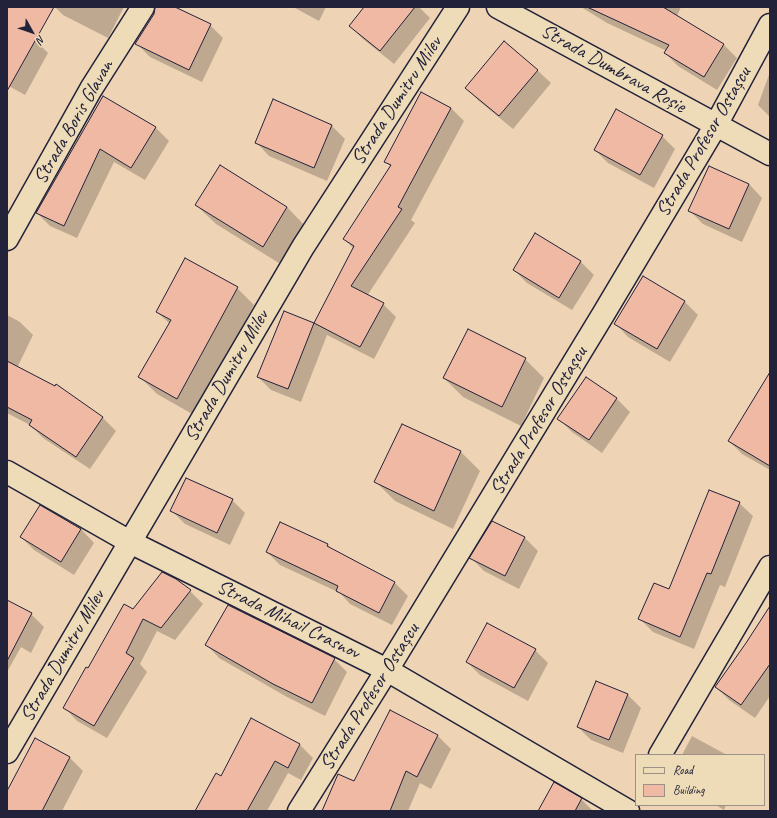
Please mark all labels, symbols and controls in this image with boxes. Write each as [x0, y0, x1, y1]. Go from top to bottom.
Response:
north arrow [12, 12, 52, 52]
street label: Strada Dumbrava Roșie [536, 19, 690, 119]
street label: Strada Dumitru Milev [347, 32, 447, 170]
text: N [34, 33, 49, 47]
street label: Strada Boris Glavan [29, 56, 119, 188]
street label: Strada Profesor Ostașcu [651, 63, 757, 221]
street label: Strada Dumitru Milev [180, 306, 274, 446]
street label: Strada Profesor Ostașcu [485, 342, 593, 500]
street label: Strada Mihail Crasnov [213, 575, 363, 665]
street label: Strada Dumitru Milev [16, 586, 110, 726]
street label: Strada Profesor Ostașcu [315, 619, 425, 775]
legend [635, 754, 765, 806]
text: Road [673, 762, 693, 778]
text: Building [673, 782, 705, 798]

